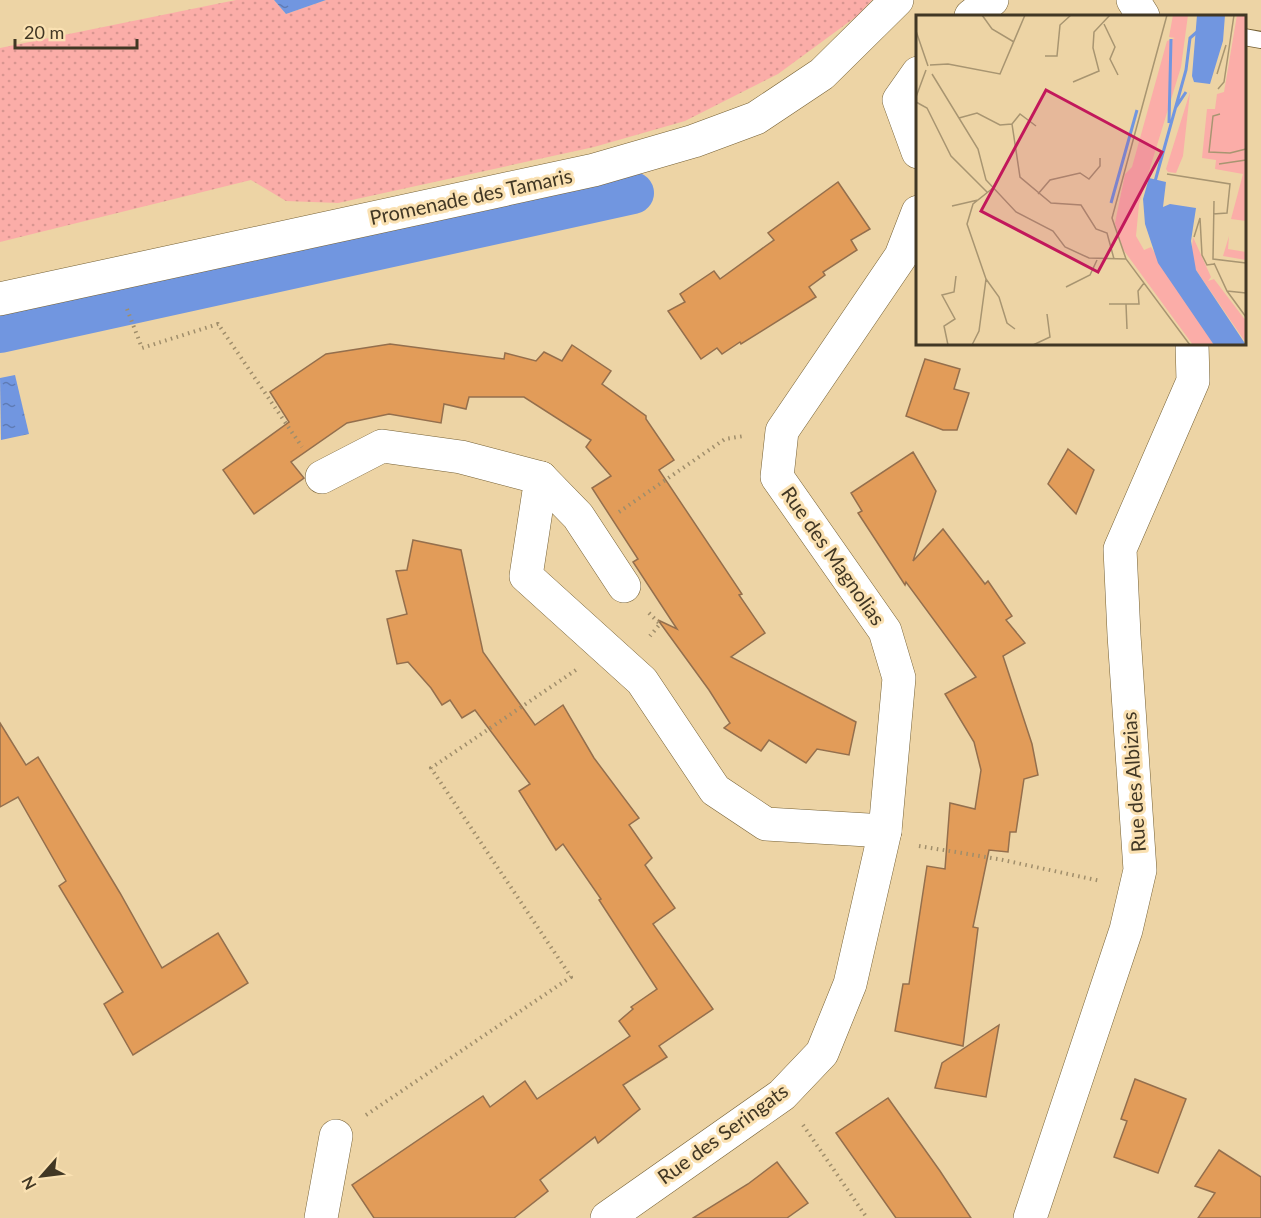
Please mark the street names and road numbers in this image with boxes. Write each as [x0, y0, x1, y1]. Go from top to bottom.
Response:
street label: Promenade des Tamaris [367, 163, 574, 229]
street label: Rue des Magnolias [777, 481, 891, 629]
street label: Rue des Albizias [1116, 711, 1150, 853]
street label: Rue des Seringats [653, 1078, 792, 1188]

